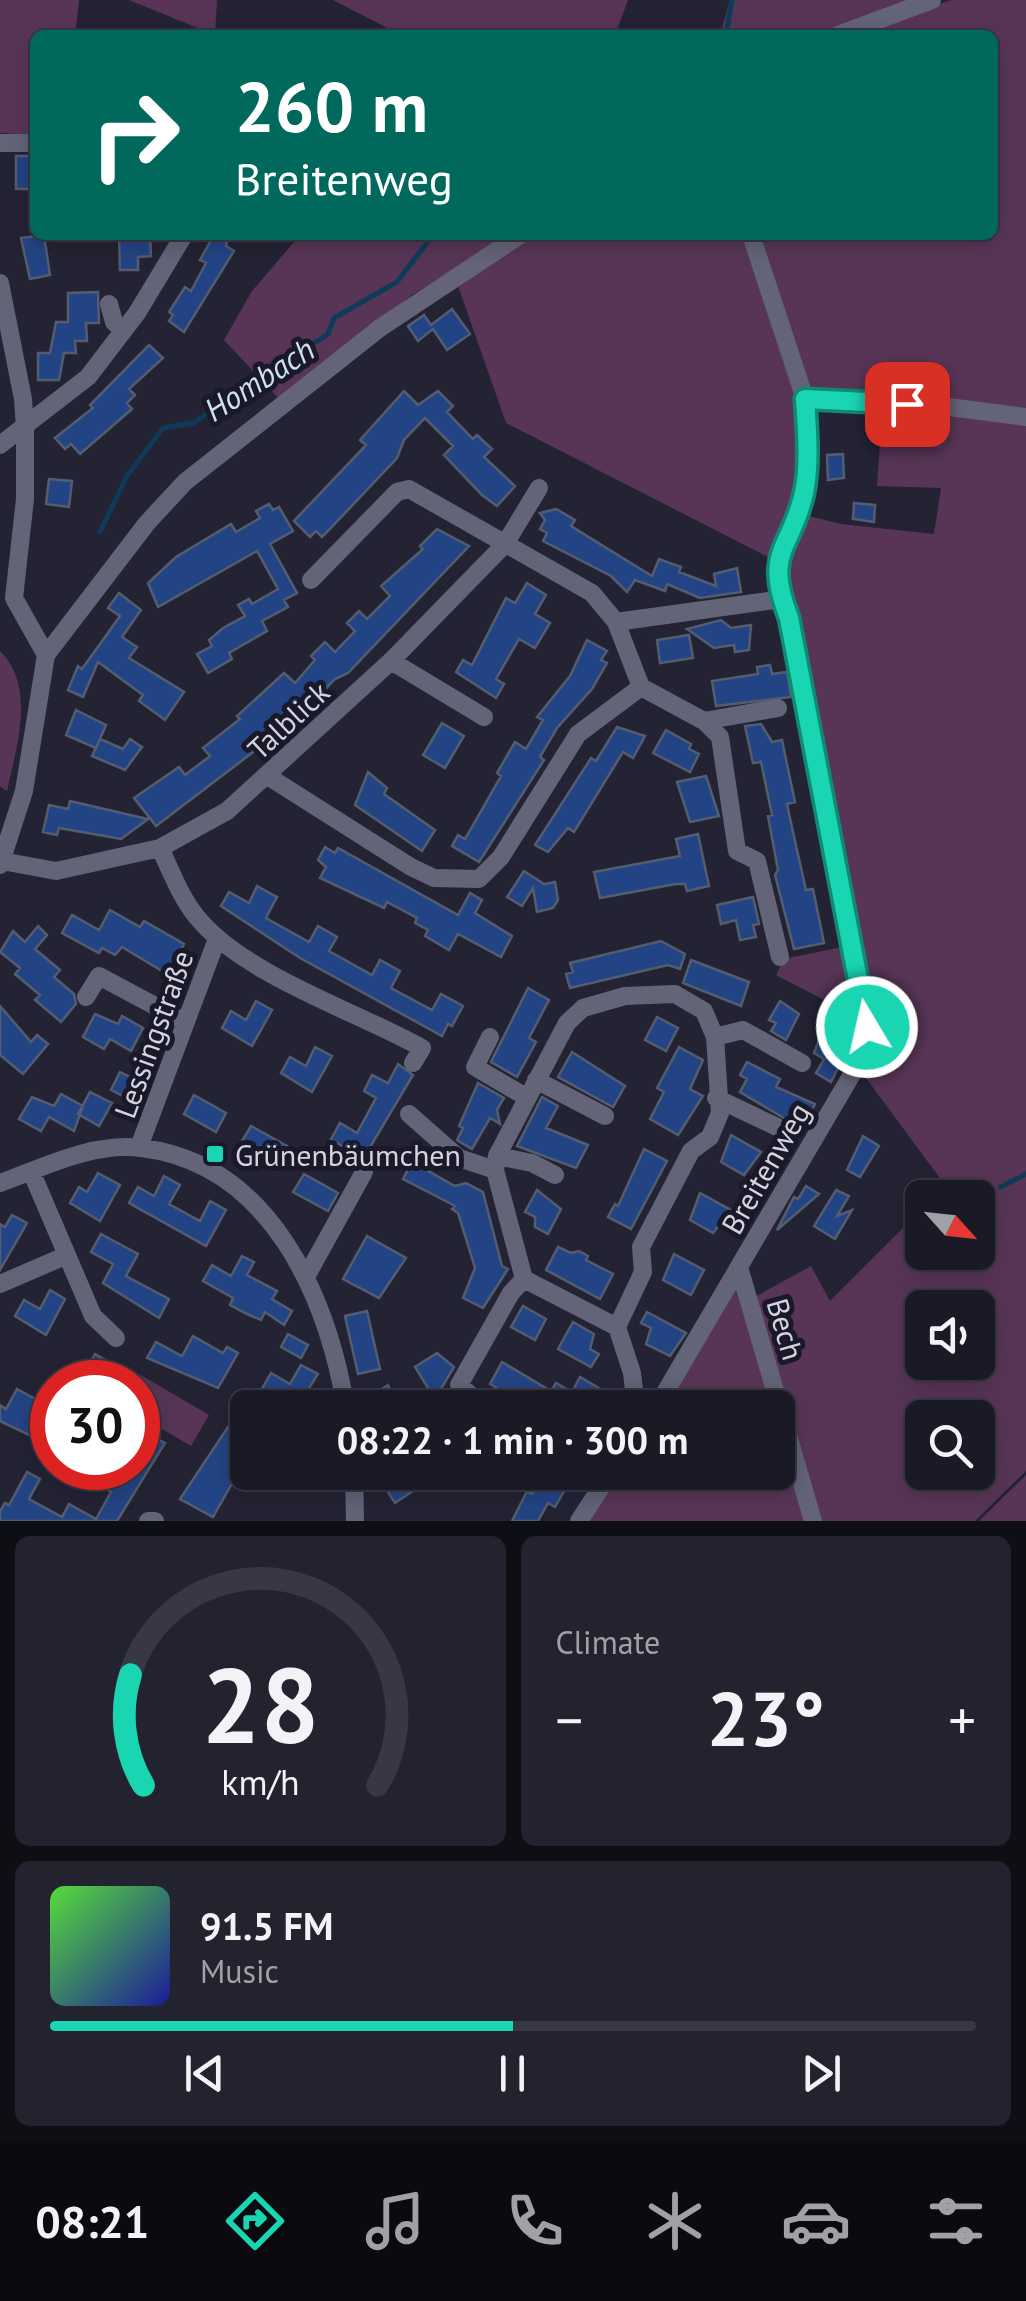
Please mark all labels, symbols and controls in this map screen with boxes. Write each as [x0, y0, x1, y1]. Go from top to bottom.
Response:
text: 260 m [235, 61, 428, 151]
icon: right [70, 70, 200, 200]
text: Breitenweg [235, 149, 453, 207]
water label: Hombach [196, 328, 322, 430]
pin [865, 362, 950, 447]
icon: arrive [880, 377, 935, 432]
street label: Talblick [239, 672, 338, 768]
street label: Lessingstraße [105, 945, 201, 1123]
position arrow [815, 975, 919, 1079]
street label: Breitenweg [712, 1095, 818, 1241]
place label: Grünenbäumchen [235, 1135, 461, 1174]
marker: Grünenbäumchen [204, 1143, 226, 1165]
north arrow [905, 1180, 995, 1270]
map controls [905, 1180, 995, 1490]
button: sound [905, 1290, 995, 1380]
street label: Bech [759, 1294, 813, 1364]
speed limit sign: 30 [30, 1360, 160, 1490]
button: search [905, 1400, 995, 1490]
text: 08:22 · 1 min · 300 m [337, 1415, 688, 1464]
text: Climate [556, 1621, 660, 1663]
text: 28 [201, 1637, 319, 1772]
text: 23° [707, 1670, 825, 1767]
text: − [556, 1684, 583, 1755]
text: + [948, 1684, 976, 1755]
text: km/h [221, 1759, 299, 1805]
text: 91.5 FM [200, 1901, 333, 1950]
text: Music [200, 1950, 279, 1992]
icon: previous [177, 2046, 232, 2101]
icon: pause [485, 2046, 540, 2101]
icon: next [794, 2046, 849, 2101]
icon: directions [220, 2186, 290, 2256]
icon: music [360, 2186, 430, 2256]
icon: phone [500, 2186, 570, 2256]
icon: climate [640, 2186, 710, 2256]
icon: car [781, 2186, 851, 2256]
icon: filters [921, 2186, 991, 2256]
text: 08:21 [35, 2192, 149, 2250]

